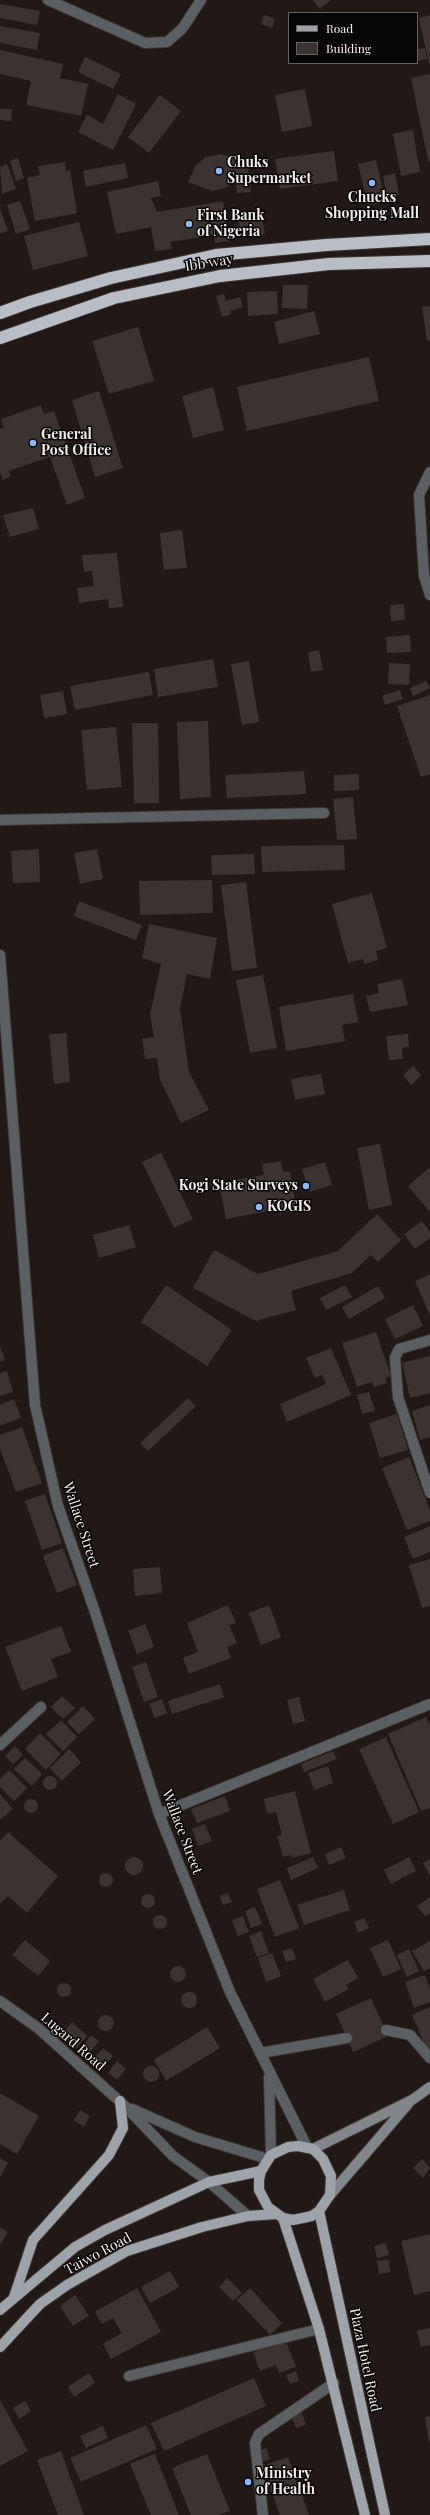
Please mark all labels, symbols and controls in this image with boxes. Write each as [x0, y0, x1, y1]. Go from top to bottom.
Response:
legend [288, 12, 418, 64]
text: Road [326, 20, 353, 36]
text: Building [326, 40, 371, 56]
place label: Chuks Supermarket [227, 155, 312, 188]
marker: Chuks Supermarket [214, 166, 224, 176]
marker: Chucks Shopping Mall [367, 178, 377, 188]
place label: Chucks Shopping Mall [325, 190, 419, 222]
place label: First Bank of Nigeria [197, 208, 264, 240]
marker: First Bank of Nigeria [184, 219, 194, 229]
street label: Ibb way [184, 251, 234, 275]
place label: General Post Office [41, 427, 111, 460]
marker: General Post Office [28, 438, 38, 448]
place label: Kogi State Surveys [179, 1178, 298, 1194]
marker: Kogi State Surveys [301, 1181, 311, 1191]
place label: KOGIS [267, 1199, 311, 1215]
marker: KOGIS [254, 1202, 264, 1212]
street label: Wallace Street [59, 1480, 103, 1570]
street label: Wallace Street [158, 1787, 206, 1877]
street label: Lugard Road [37, 2009, 109, 2075]
street label: Taiwo Road [62, 2229, 134, 2279]
street label: Plaza Hotel Road [346, 2307, 384, 2413]
place label: Ministry of Health [256, 2466, 315, 2498]
marker: Ministry of Health [243, 2477, 253, 2487]

